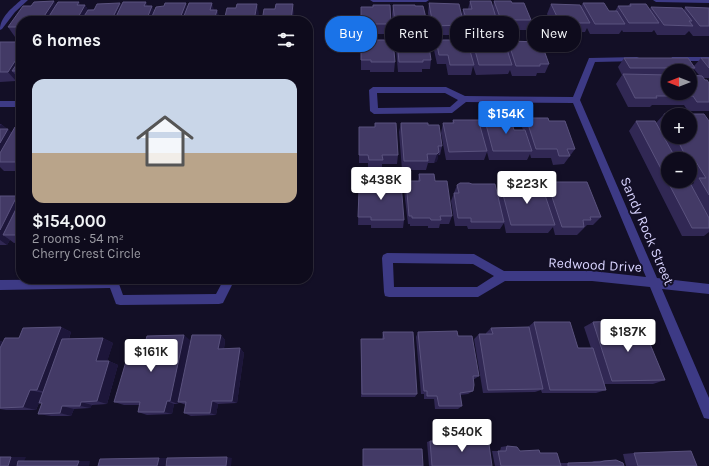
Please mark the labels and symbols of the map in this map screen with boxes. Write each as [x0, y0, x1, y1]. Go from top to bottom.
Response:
north arrow [661, 64, 697, 100]
pin: $154K [478, 101, 534, 135]
pin: $438K [353, 167, 409, 201]
pin: $223K [499, 171, 555, 205]
street label: Sandy Rock Street [617, 174, 677, 288]
street label: Redwood Drive [548, 254, 642, 276]
pin: $187K [600, 319, 656, 353]
pin: $161K [123, 339, 179, 373]
pin: $540K [434, 419, 490, 453]

